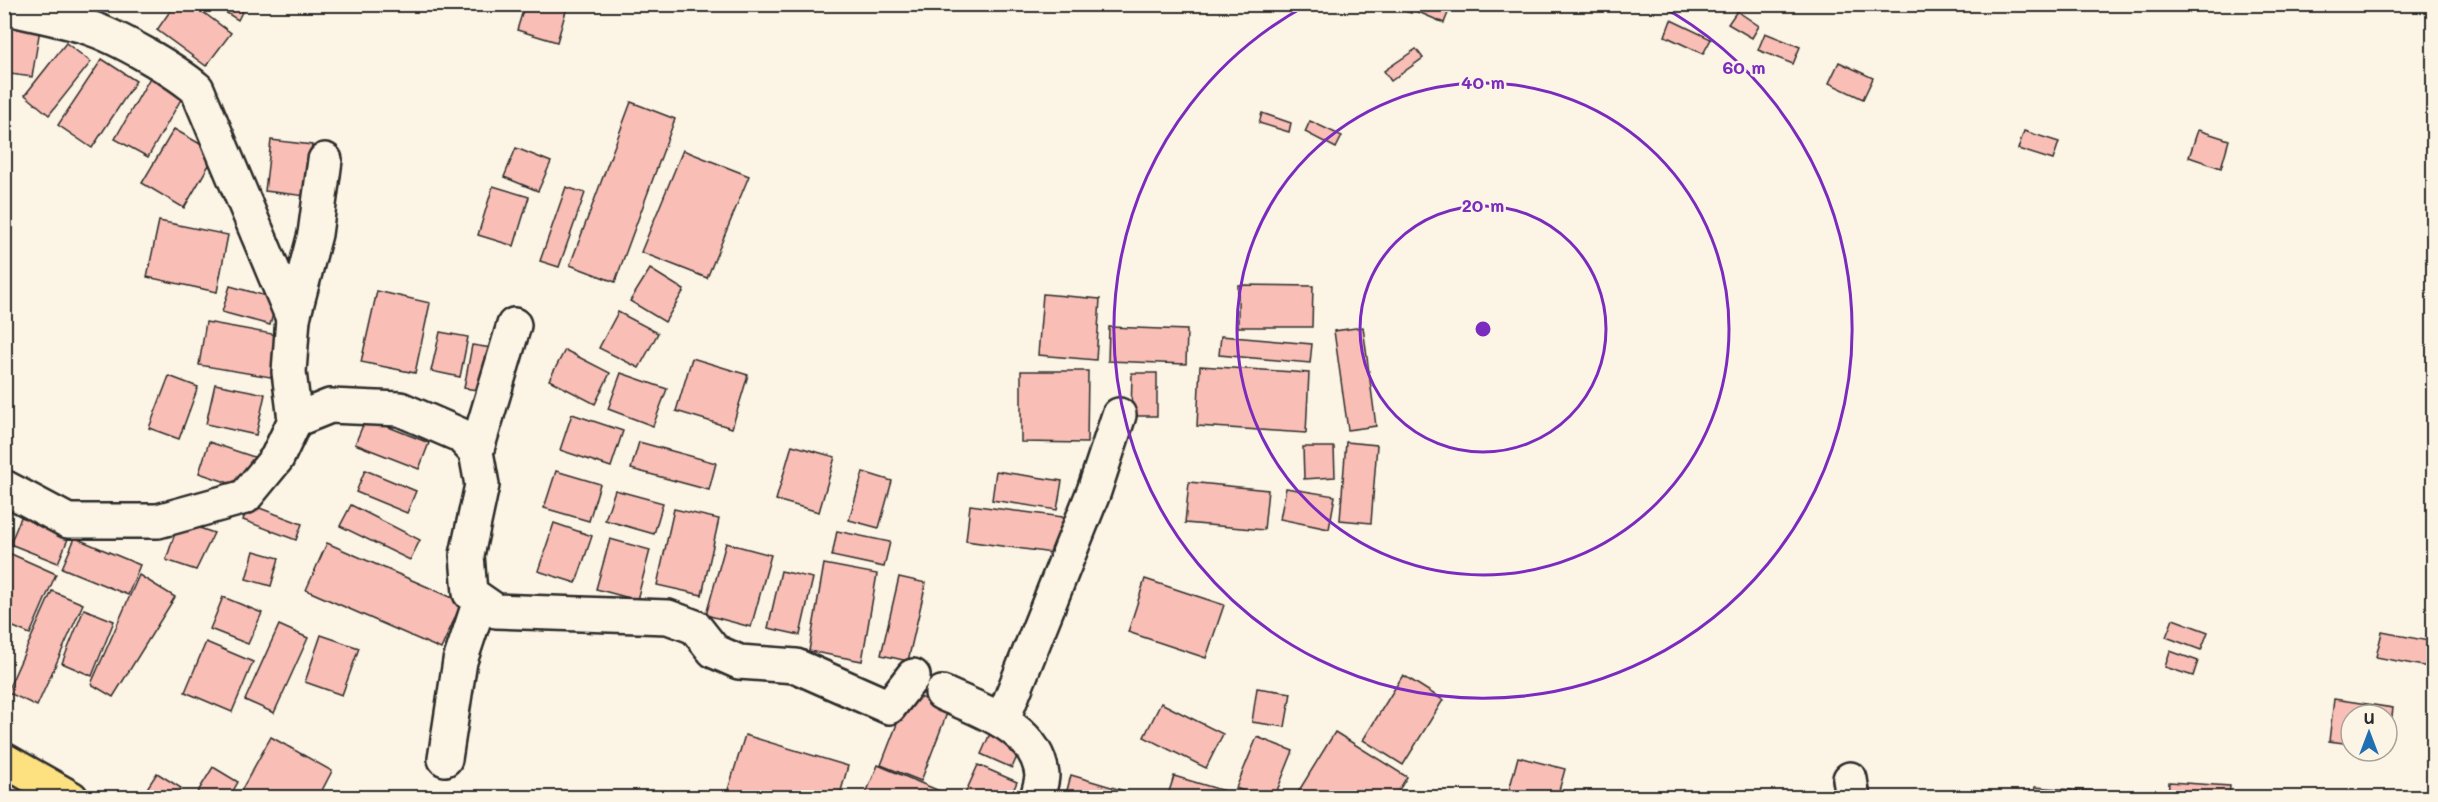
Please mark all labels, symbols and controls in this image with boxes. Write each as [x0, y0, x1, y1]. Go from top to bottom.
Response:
text: 60 m [1722, 55, 1766, 79]
text: 40 m [1461, 70, 1505, 94]
text: 20 m [1462, 193, 1504, 217]
centre of rings [1473, 319, 1493, 339]
north arrow [2339, 703, 2399, 763]
text: U [2363, 707, 2375, 728]

